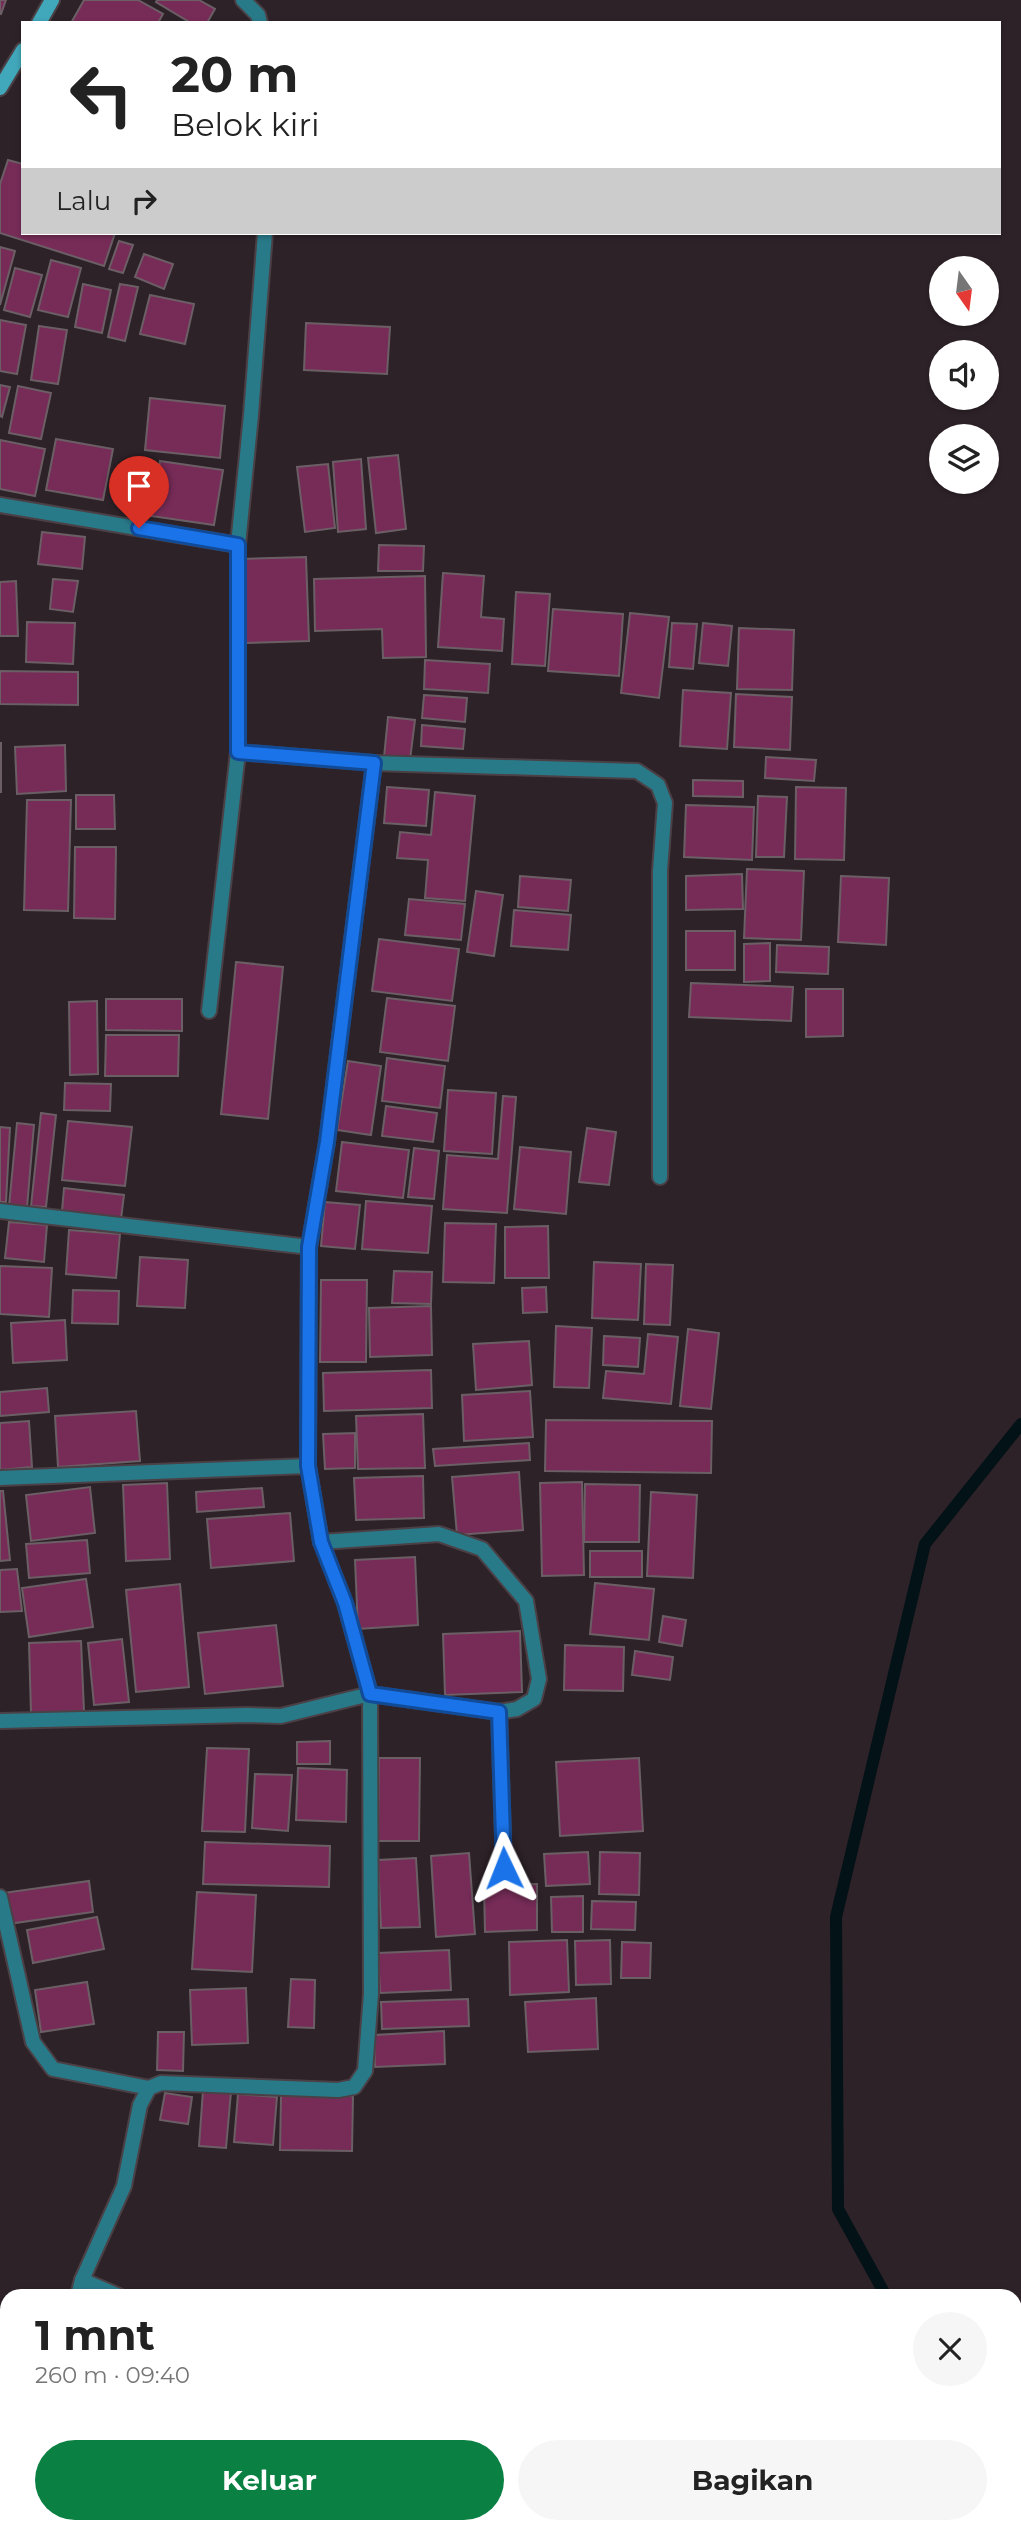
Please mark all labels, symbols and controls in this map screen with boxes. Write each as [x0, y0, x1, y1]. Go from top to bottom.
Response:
text: 20 m [171, 45, 298, 104]
icon: left [56, 49, 147, 140]
text: Belok kiri [171, 105, 320, 144]
icon: right [125, 182, 163, 220]
text: Lalu [56, 185, 111, 217]
north arrow [929, 256, 999, 326]
map controls [929, 256, 999, 494]
button: sound [929, 340, 999, 410]
button: layers [929, 424, 999, 494]
pin [109, 456, 169, 528]
icon: arrive [120, 467, 158, 505]
position arrow [467, 1831, 541, 1905]
text: 1 mnt [35, 2309, 155, 2361]
button: close [913, 2312, 987, 2386]
text: 260 m · 09:40 [35, 2361, 190, 2389]
button: Keluar [35, 2440, 504, 2520]
button: Bagikan [518, 2440, 987, 2520]

